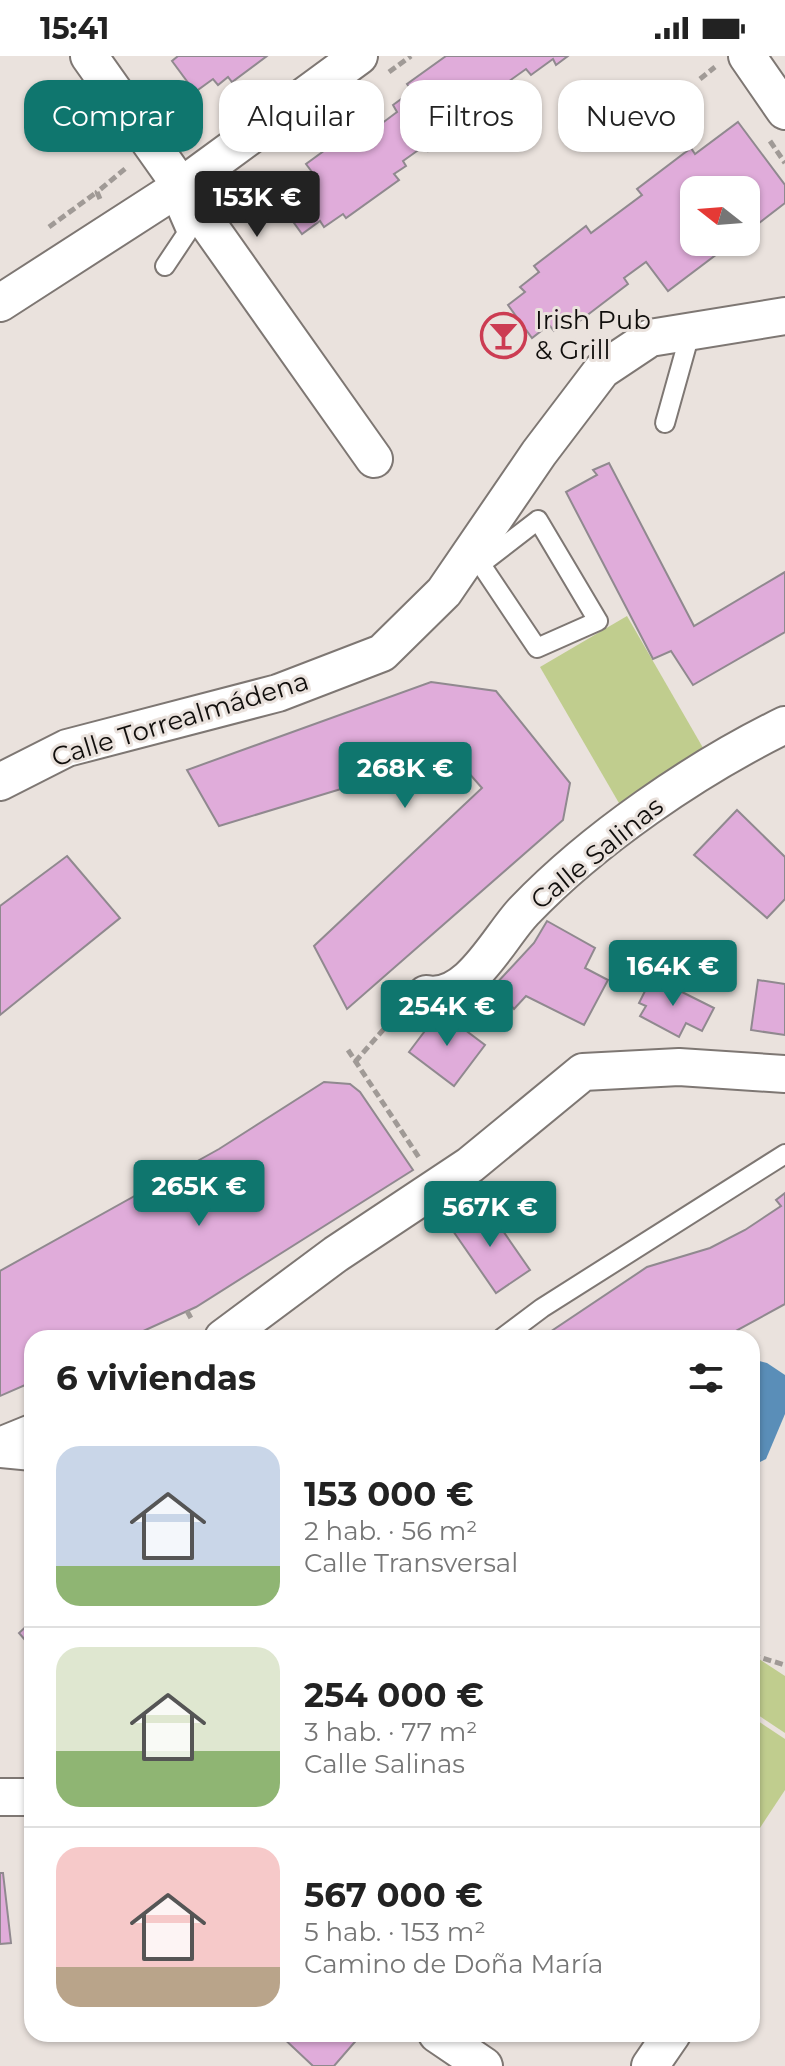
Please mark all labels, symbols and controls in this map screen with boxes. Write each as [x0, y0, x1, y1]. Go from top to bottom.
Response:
text: 15:41 [40, 10, 109, 47]
chip: Comprar [24, 80, 203, 152]
chip: Alquilar [219, 80, 384, 152]
chip: Filtros [400, 80, 542, 152]
chip: Nuevo [558, 80, 704, 152]
pin: 153K € [192, 171, 322, 239]
north arrow [680, 176, 760, 256]
map controls [680, 176, 760, 256]
text: 153K € [213, 181, 301, 213]
place label: Irish Pub & Grill [535, 304, 651, 366]
bar icon: Irish Pub & Grill [480, 311, 528, 359]
street label: Calle Torrealmádena [48, 665, 312, 773]
pin: 268K € [340, 742, 470, 810]
text: 268K € [357, 752, 453, 784]
street label: Calle Salinas [524, 790, 670, 916]
pin: 164K € [608, 940, 738, 1008]
text: 164K € [627, 950, 719, 982]
pin: 254K € [382, 980, 512, 1048]
text: 254K € [399, 990, 495, 1022]
pin: 265K € [134, 1160, 264, 1228]
text: 265K € [151, 1170, 247, 1202]
pin: 567K € [425, 1181, 555, 1249]
text: 567K € [442, 1191, 538, 1223]
icon: filters [684, 1356, 728, 1400]
text: 6 viviendas [56, 1357, 256, 1399]
text: 153 000 € [304, 1473, 474, 1515]
icon: home [120, 1478, 216, 1574]
text: 2 hab. · 56 m² [304, 1515, 478, 1547]
text: Calle Transversal [304, 1547, 518, 1579]
text: 254 000 € [304, 1674, 484, 1716]
icon: home [120, 1679, 216, 1775]
text: 3 hab. · 77 m² [304, 1716, 478, 1748]
text: Calle Salinas [304, 1748, 465, 1780]
text: 567 000 € [304, 1874, 483, 1916]
icon: home [120, 1879, 216, 1975]
text: 5 hab. · 153 m² [304, 1916, 486, 1948]
text: Camino de Doña María [304, 1948, 603, 1980]

